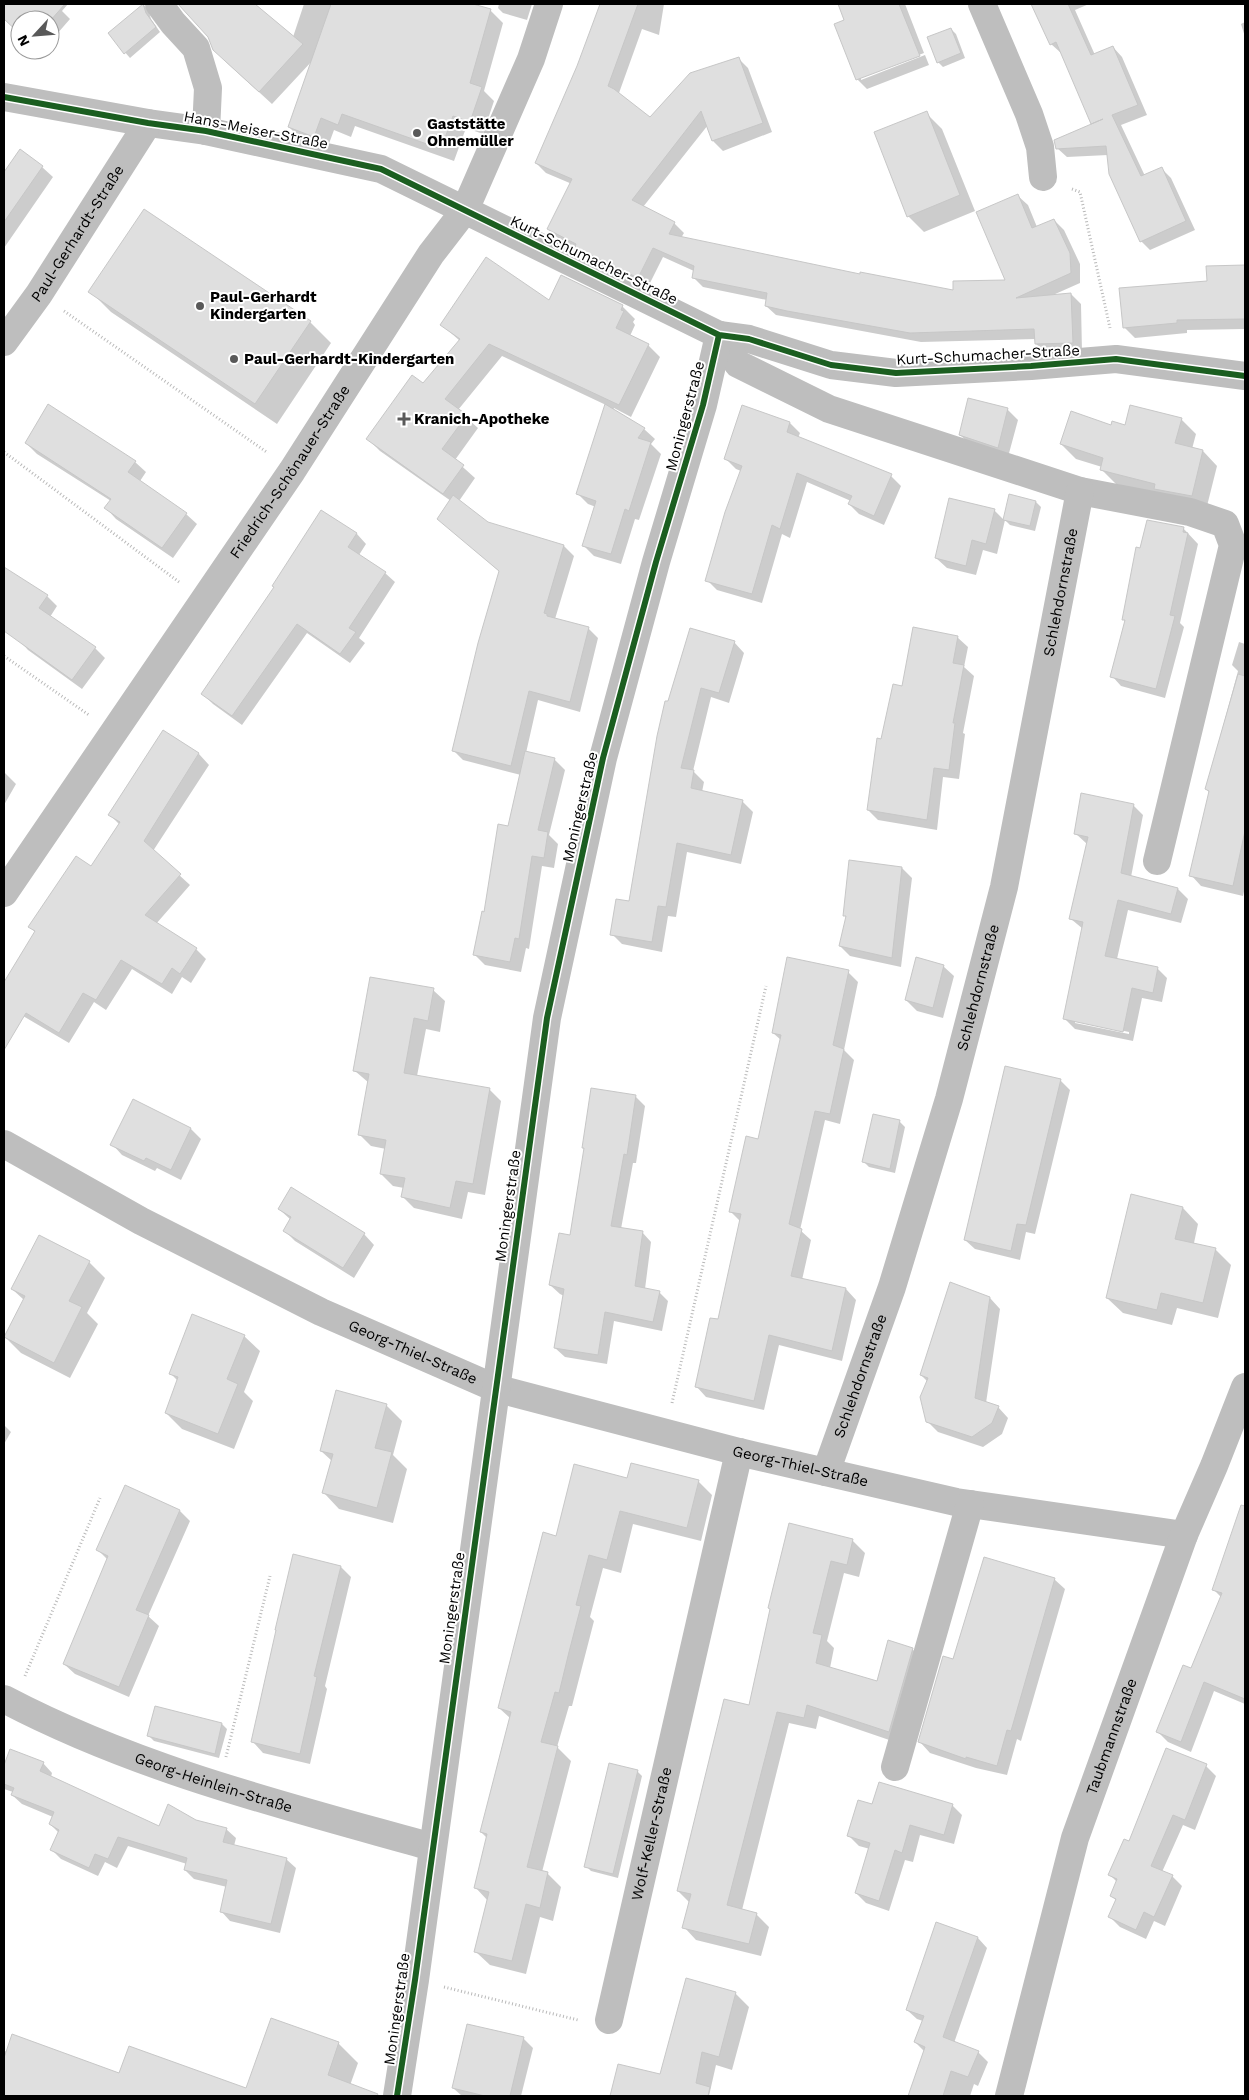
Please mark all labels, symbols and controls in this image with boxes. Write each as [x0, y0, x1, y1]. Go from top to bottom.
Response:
north arrow [10, 10, 60, 60]
text: N [14, 33, 33, 49]
street label: Hans-Meiser-Straße [182, 107, 330, 153]
place label: Gaststätte Ohnemüller [427, 115, 514, 150]
marker: Gaststätte Ohnemüller [411, 127, 423, 139]
street label: Paul-Gerhardt-Straße [27, 162, 128, 306]
street label: Kurt-Schumacher-Straße [507, 212, 681, 308]
place label: Paul-Gerhardt Kindergarten [210, 288, 317, 323]
marker: Paul-Gerhardt Kindergarten [194, 300, 206, 312]
street label: Kurt-Schumacher-Straße [896, 341, 1080, 369]
place label: Paul-Gerhardt-Kindergarten [244, 350, 454, 368]
marker: Paul-Gerhardt-Kindergarten [228, 353, 240, 365]
street label: Moningerstraße [662, 359, 708, 473]
street label: Friedrich-Schönauer-Straße [226, 382, 354, 562]
place label: Kranich-Apotheke [414, 410, 550, 428]
marker: Kranich-Apotheke [398, 413, 410, 425]
street label: Schlehdornstraße [1039, 527, 1082, 658]
street label: Moningerstraße [558, 750, 602, 864]
street label: Schlehdornstraße [953, 922, 1003, 1053]
street label: Moningerstraße [491, 1149, 525, 1263]
street label: Schlehdornstraße [830, 1312, 891, 1440]
street label: Georg-Thiel-Straße [346, 1316, 480, 1388]
street label: Georg-Thiel-Straße [731, 1442, 870, 1491]
street label: Moningerstraße [435, 1551, 469, 1665]
street label: Taubmannstraße [1082, 1676, 1141, 1797]
street label: Georg-Heinlein-Straße [132, 1749, 295, 1817]
street label: Wolf-Keller-Straße [628, 1765, 676, 1902]
street label: Moningerstraße [380, 1952, 414, 2066]

